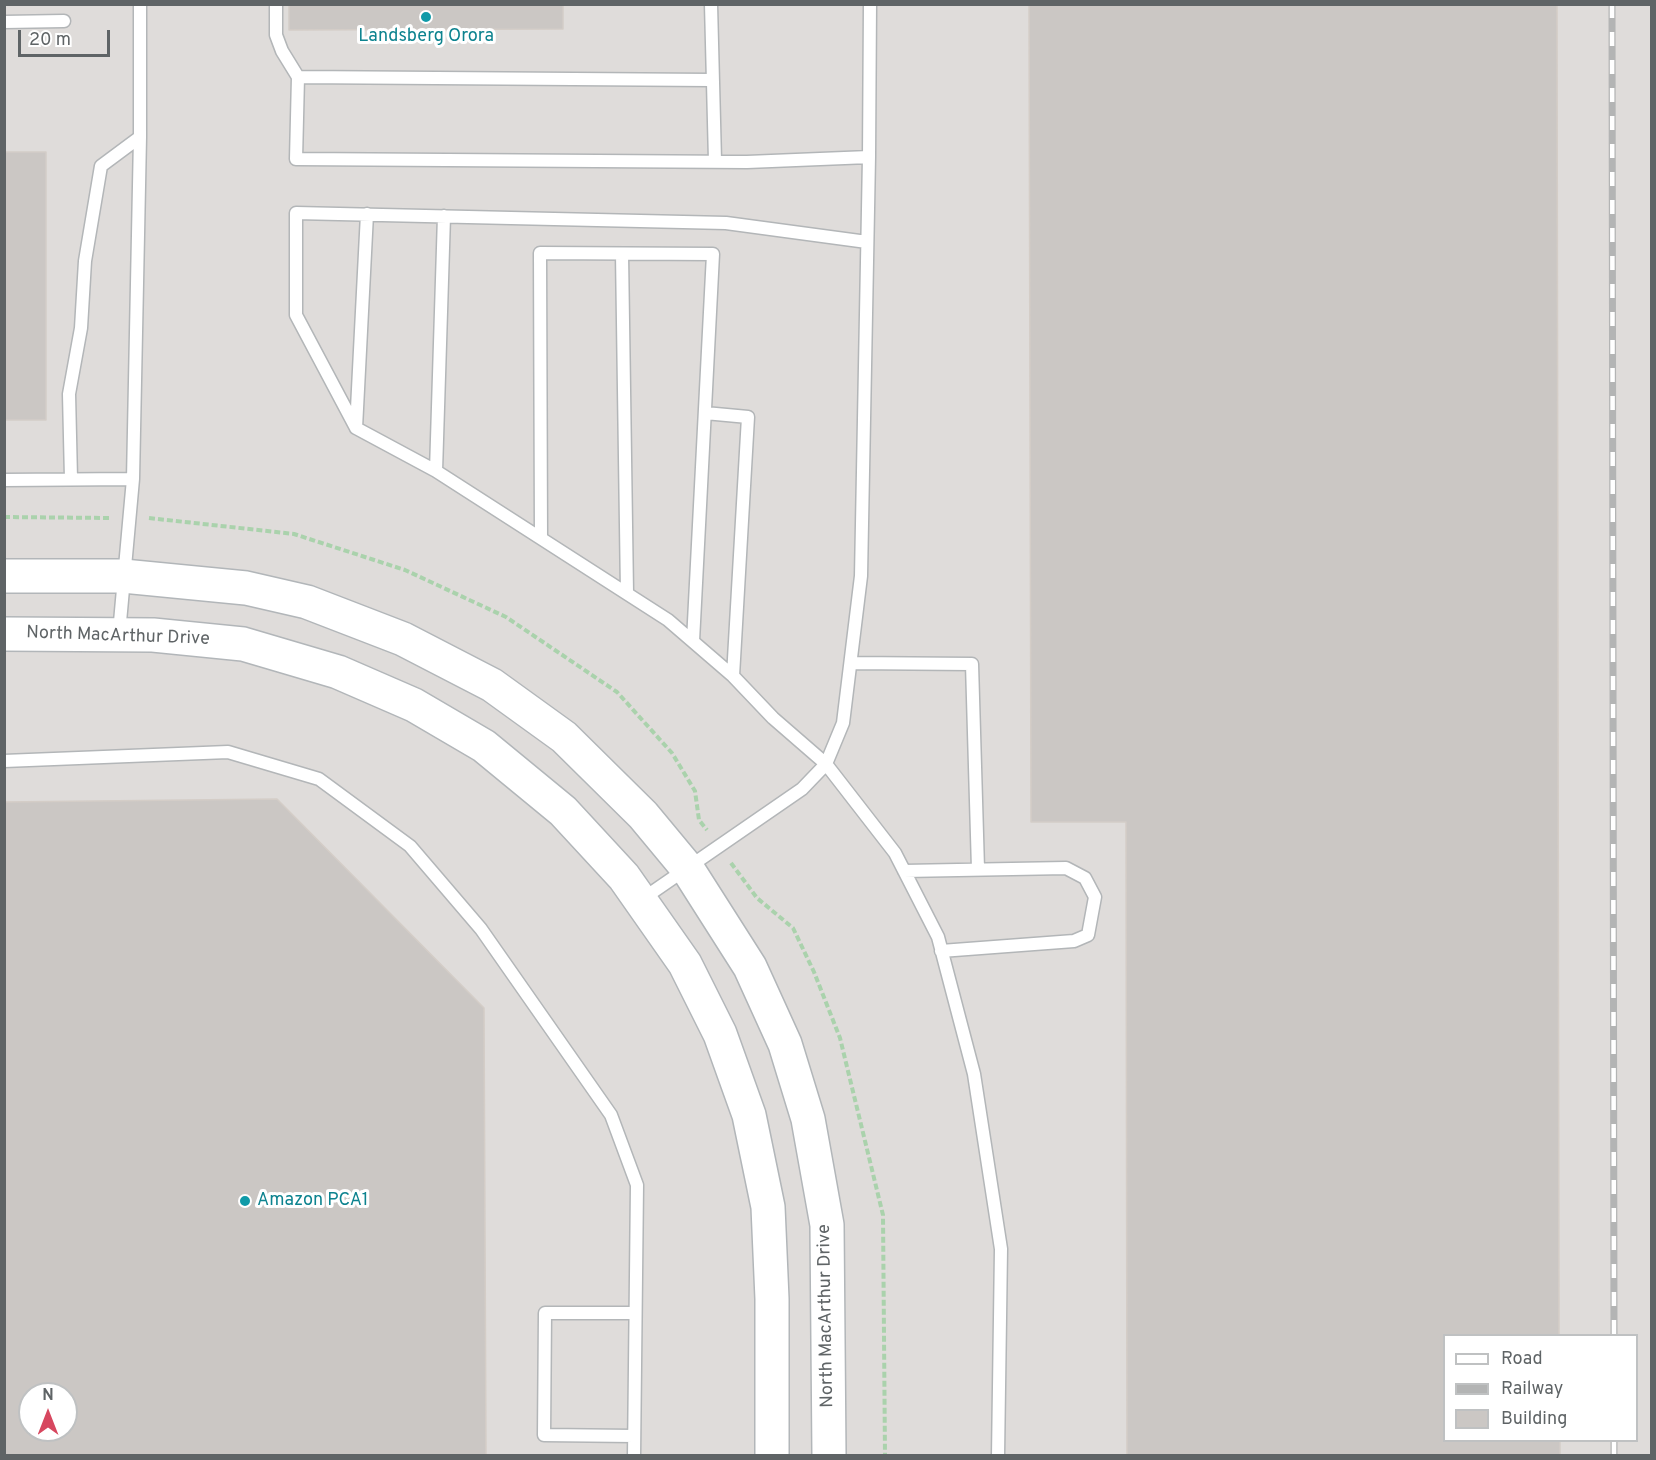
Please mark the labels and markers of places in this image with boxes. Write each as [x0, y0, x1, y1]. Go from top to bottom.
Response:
marker: Landsberg Orora [419, 10, 433, 24]
place label: Landsberg Orora [358, 26, 494, 48]
place label: Amazon PCA1 [257, 1190, 368, 1212]
marker: Amazon PCA1 [238, 1194, 252, 1208]

